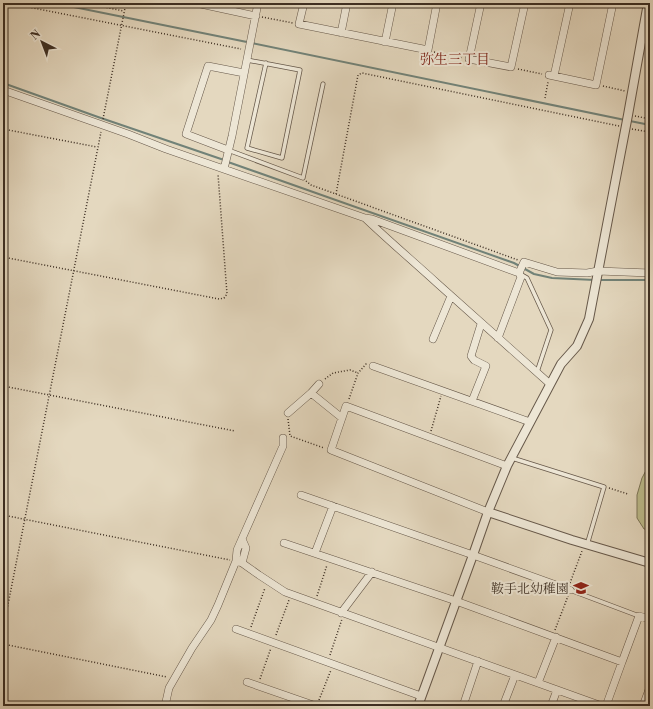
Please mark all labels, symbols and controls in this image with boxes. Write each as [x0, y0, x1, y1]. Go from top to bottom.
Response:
north arrow [22, 22, 62, 62]
text: N [28, 27, 44, 43]
district label: 弥生三丁目 [420, 51, 490, 69]
school or university icon: 鞍手北幼稚園 [572, 579, 590, 597]
place label: 鞍手北幼稚園 [491, 581, 569, 597]

